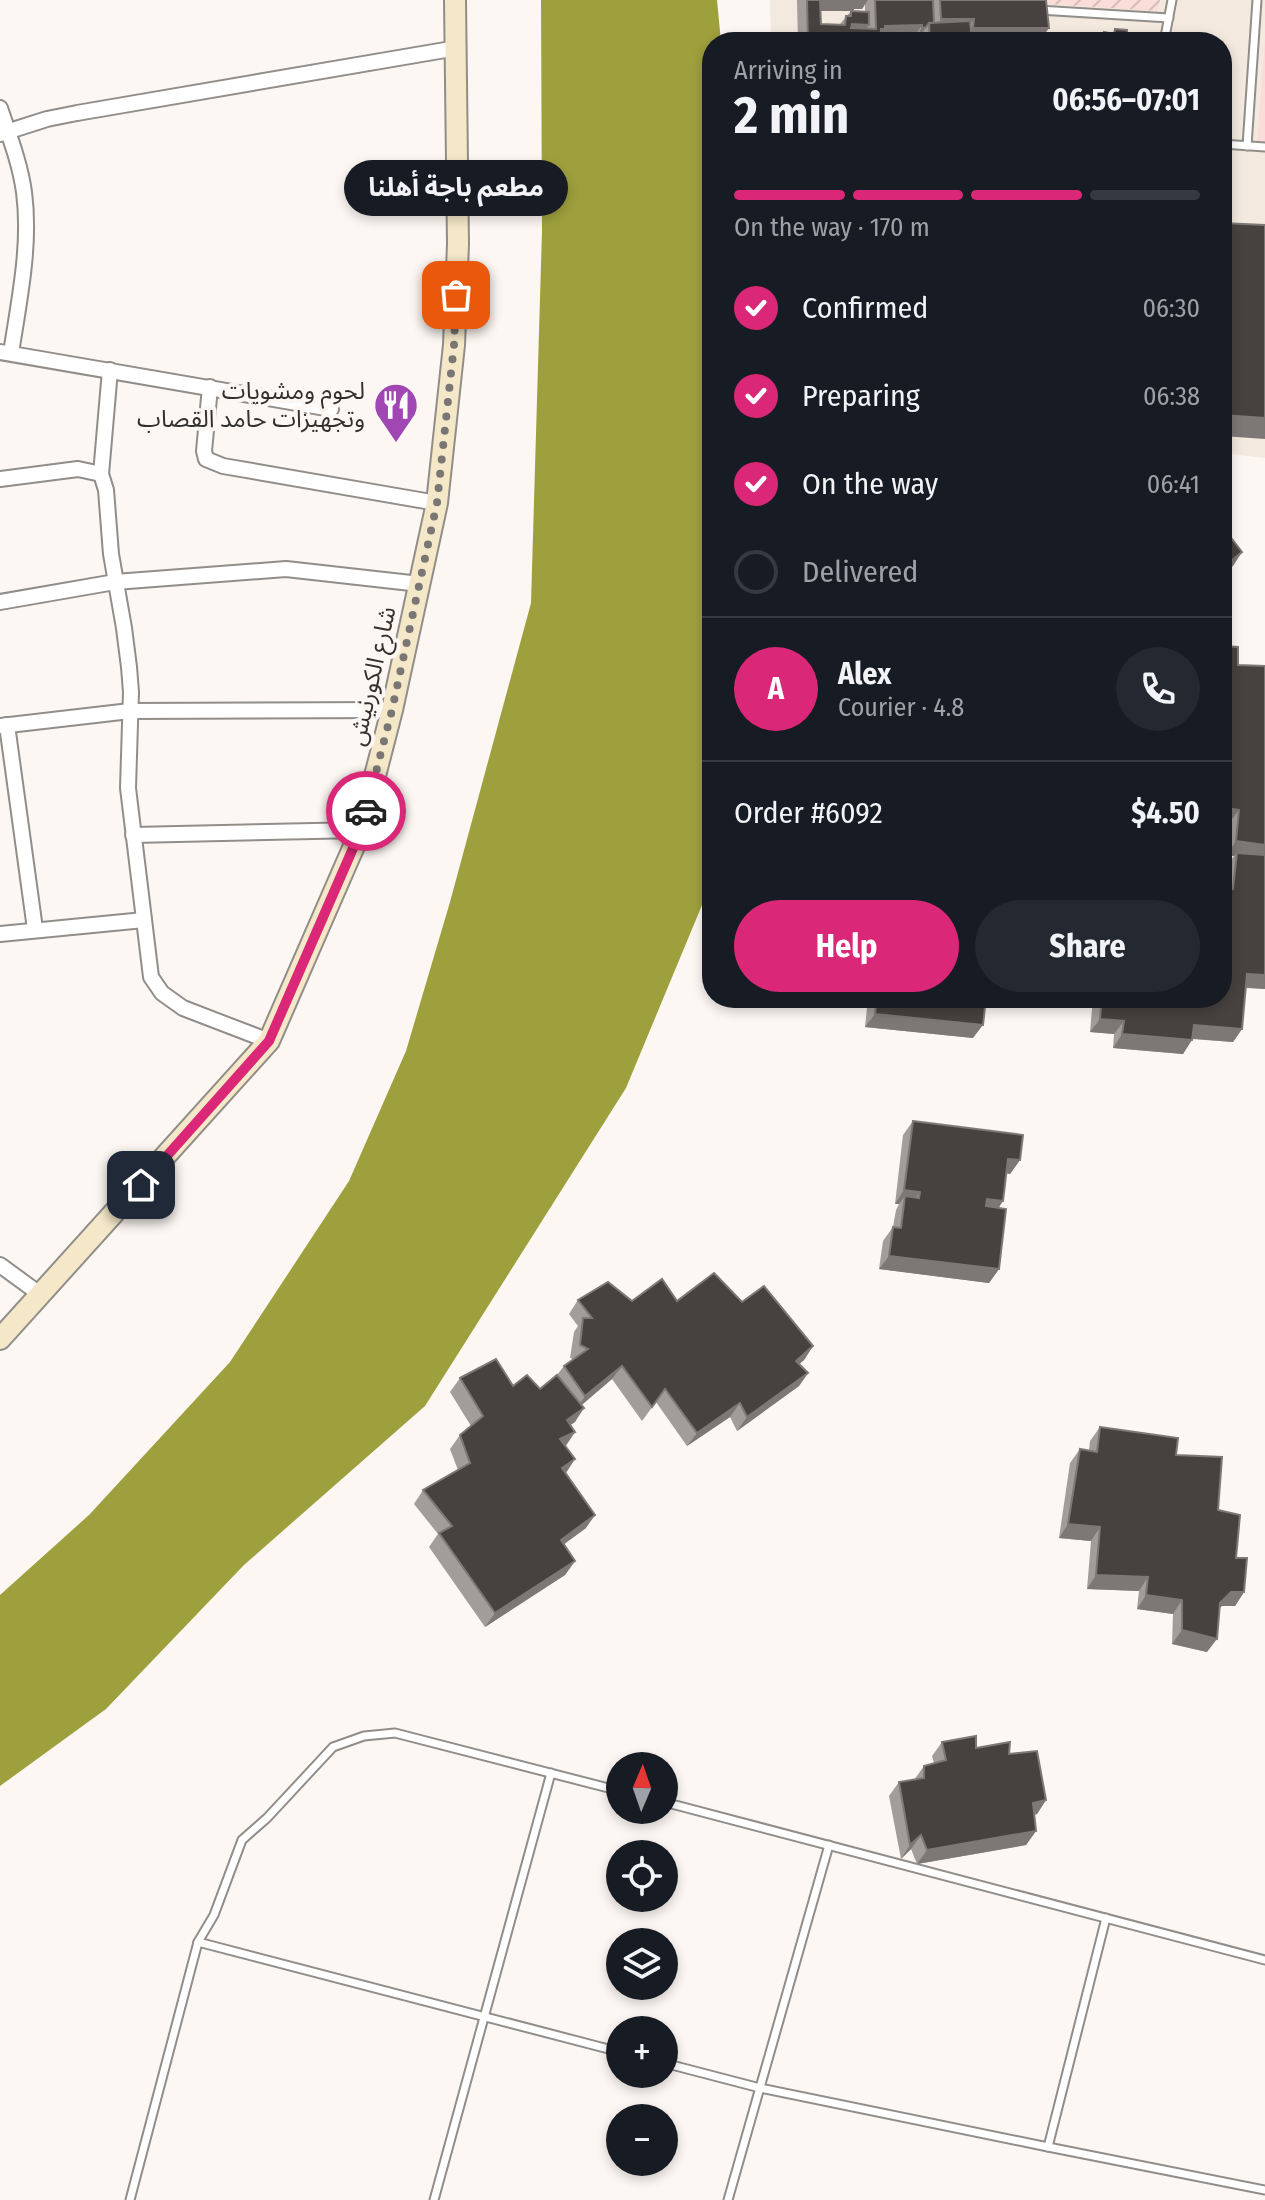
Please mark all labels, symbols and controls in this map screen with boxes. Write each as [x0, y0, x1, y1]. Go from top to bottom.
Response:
text: Arriving in [734, 55, 843, 86]
text: 06:56–07:01 [1052, 82, 1200, 118]
text: 2 min [734, 84, 849, 147]
callout: مطعم باجة أهلنا [344, 159, 568, 215]
text: مطعم باجة أهلنا [368, 172, 544, 203]
text: On the way · 170 m [734, 212, 930, 243]
pin [422, 261, 490, 329]
icon: bag [434, 273, 478, 317]
icon: check [734, 286, 778, 330]
text: Confirmed [802, 290, 928, 326]
text: 06:30 [1143, 293, 1200, 324]
icon: check [734, 374, 778, 418]
place label: لحوم ومشويات وتجهيزات حامد القصاب [137, 377, 365, 433]
text: Preparing [802, 378, 920, 414]
restaurant icon: لحوم ومشويات وتجهيزات حامد القصاب [372, 381, 420, 444]
text: 06:38 [1143, 381, 1200, 412]
icon: check [734, 462, 778, 506]
text: On the way [802, 466, 938, 502]
text: 06:41 [1147, 469, 1200, 500]
text: Delivered [802, 554, 918, 590]
street label: شارع الكورنيش [342, 604, 405, 749]
button: phone [1116, 647, 1200, 731]
text: Alex [838, 656, 891, 692]
text: A [768, 671, 784, 707]
text: Courier · 4.8 [838, 692, 964, 723]
courier [326, 771, 406, 851]
icon: car [344, 789, 388, 833]
text: Order #6092 [734, 795, 883, 831]
text: $4.50 [1131, 795, 1200, 831]
button: Help [734, 900, 959, 992]
button: Share [975, 900, 1200, 992]
pin [107, 1151, 175, 1219]
icon: home [119, 1163, 163, 1207]
north arrow [606, 1752, 678, 1824]
map controls [606, 1752, 678, 2176]
button: locate [606, 1840, 678, 1912]
button: layers [606, 1928, 678, 2000]
button: + [606, 2016, 678, 2088]
button: − [606, 2104, 678, 2176]

